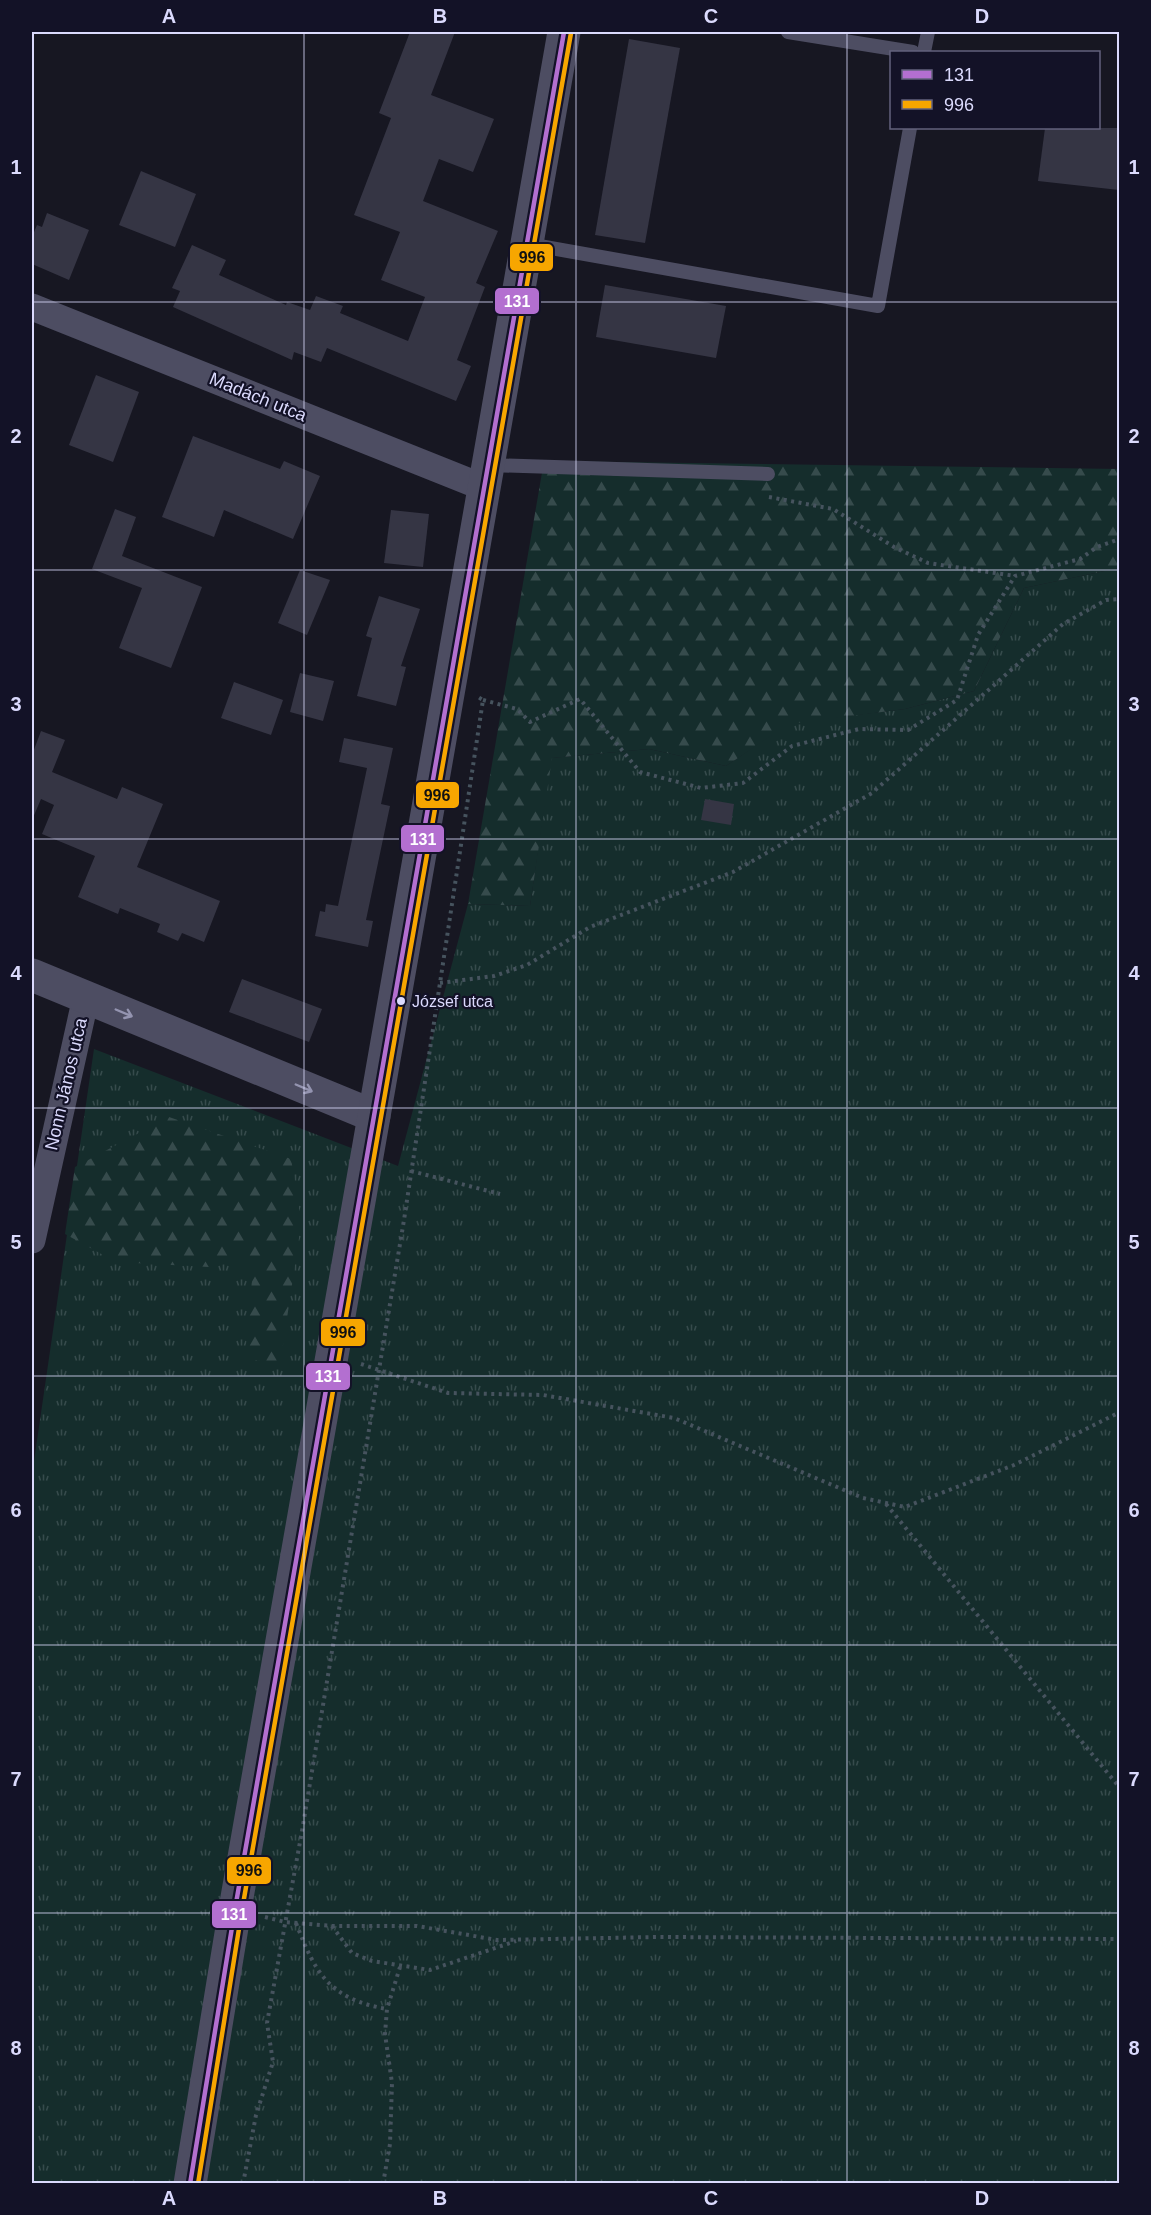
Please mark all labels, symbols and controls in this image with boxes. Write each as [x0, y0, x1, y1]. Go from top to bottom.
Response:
text: A [162, 5, 176, 27]
text: B [433, 5, 447, 27]
text: C [704, 5, 718, 27]
text: D [975, 5, 989, 27]
legend [890, 51, 1100, 129]
text: 131 [944, 65, 974, 85]
text: 996 [944, 95, 974, 115]
text: 1 [10, 156, 22, 178]
text: 1 [1128, 156, 1140, 178]
line badge: 996 [509, 243, 554, 272]
text: 996 [519, 249, 545, 266]
line badge: 131 [494, 287, 540, 315]
text: 131 [504, 293, 530, 310]
street label: Madách utca [206, 368, 310, 426]
text: 2 [10, 425, 22, 447]
text: 2 [1128, 425, 1140, 447]
text: 3 [10, 693, 22, 715]
text: 3 [1128, 693, 1140, 715]
line badge: 996 [415, 781, 460, 809]
text: 996 [424, 787, 450, 804]
line badge: 131 [400, 824, 445, 853]
text: 131 [410, 831, 436, 848]
text: 4 [10, 962, 22, 984]
text: 4 [1128, 962, 1140, 984]
place label: József utca [412, 993, 493, 1010]
marker: József utca [395, 995, 407, 1007]
one-way arrow [115, 1008, 133, 1019]
street label: Nonn János utca [41, 1015, 91, 1152]
one-way arrow [295, 1083, 313, 1094]
text: 5 [10, 1231, 22, 1253]
text: 5 [1128, 1231, 1140, 1253]
line badge: 996 [320, 1318, 366, 1347]
text: 996 [330, 1324, 356, 1341]
line badge: 131 [305, 1362, 351, 1391]
text: 131 [315, 1368, 341, 1385]
text: 6 [10, 1499, 22, 1521]
text: 6 [1128, 1499, 1140, 1521]
text: 7 [10, 1768, 22, 1790]
text: 7 [1128, 1768, 1140, 1790]
line badge: 996 [226, 1856, 272, 1885]
text: 996 [236, 1862, 262, 1879]
line badge: 131 [211, 1900, 257, 1929]
text: 131 [221, 1906, 247, 1923]
text: 8 [10, 2037, 22, 2059]
text: 8 [1128, 2037, 1140, 2059]
text: A [162, 2187, 176, 2209]
text: B [433, 2187, 447, 2209]
text: C [704, 2187, 718, 2209]
text: D [975, 2187, 989, 2209]

